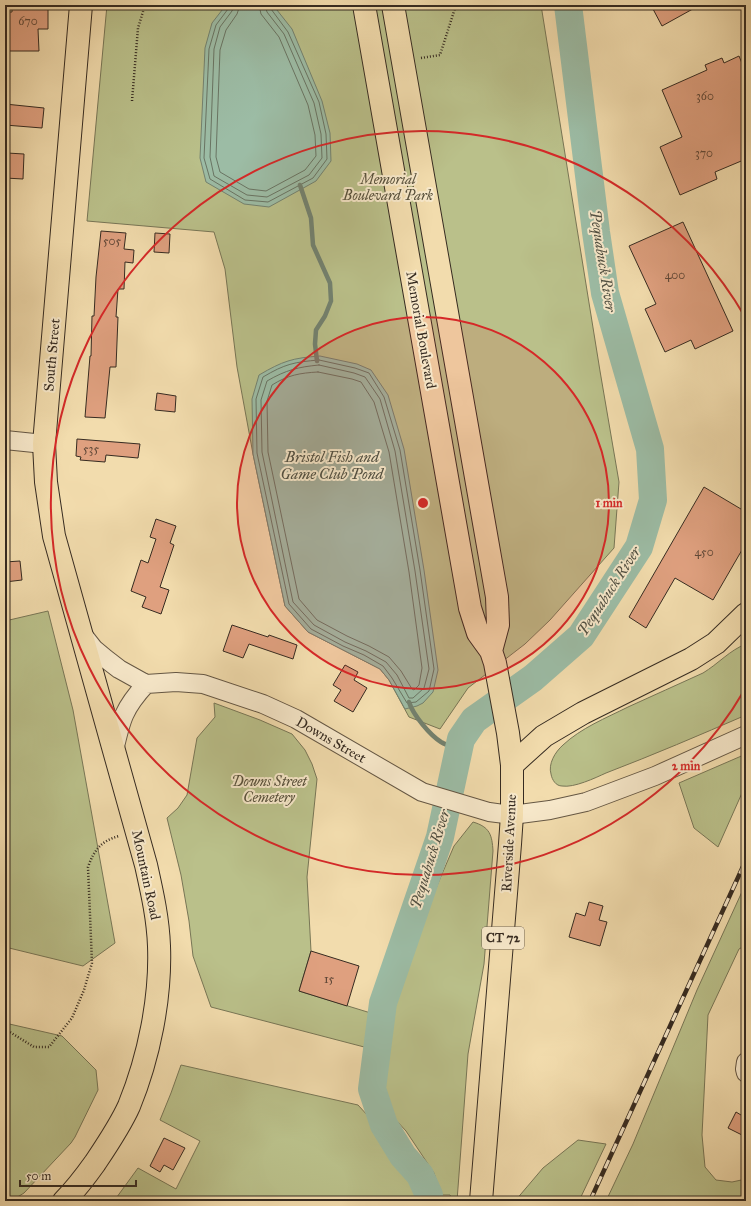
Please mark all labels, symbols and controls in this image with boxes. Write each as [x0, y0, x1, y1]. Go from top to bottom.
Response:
house number: 670 [18, 14, 38, 28]
house number: 360 [696, 89, 714, 103]
house number: 370 [695, 146, 713, 160]
park label: Memorial Boulevard Park [342, 171, 434, 204]
water label: Pequabuck River [586, 209, 620, 314]
house number: 505 [103, 234, 121, 248]
house number: 400 [665, 268, 685, 282]
street label: Memorial Boulevard [402, 270, 440, 390]
street label: South Street [40, 318, 64, 392]
house number: 535 [83, 442, 99, 456]
water label: Bristol Fish and Game Club Pond [281, 448, 385, 483]
centre of rings [416, 496, 430, 510]
text: 1 min [595, 496, 623, 510]
water label: Pequabuck River [573, 542, 645, 639]
house number: 450 [694, 545, 714, 559]
street label: Downs Street [293, 713, 369, 767]
text: 2 min [672, 759, 701, 773]
park label: Downs Street Cemetery [231, 773, 308, 806]
street label: Riverside Avenue [498, 793, 520, 892]
water label: Pequabuck River [406, 807, 454, 911]
street label: Mountain Road [128, 828, 164, 922]
road number: CT 72 [482, 927, 524, 949]
house number: 15 [324, 972, 335, 986]
scale bar [20, 1162, 136, 1188]
text: 50 m [26, 1169, 51, 1183]

